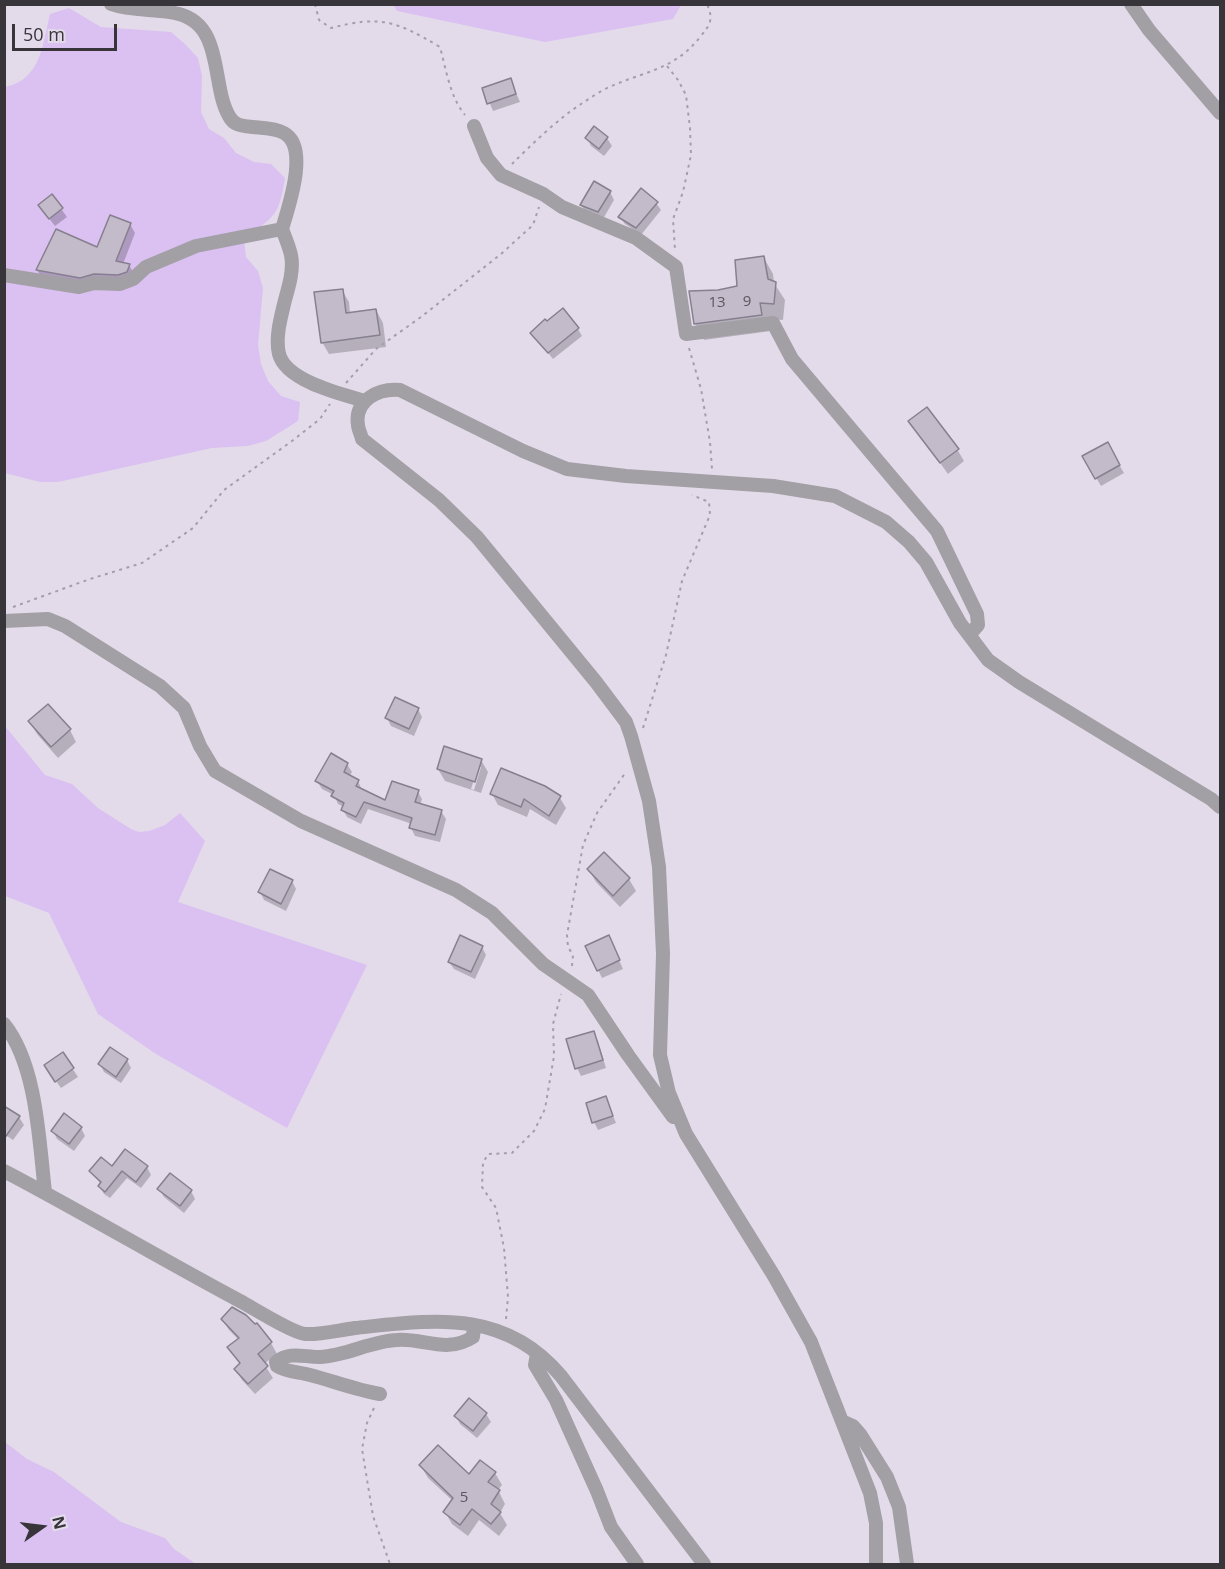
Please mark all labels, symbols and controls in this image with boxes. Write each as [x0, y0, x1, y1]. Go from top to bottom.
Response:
scale bar [15, 12, 120, 50]
text: 50 m [23, 22, 65, 46]
house number: 9 [743, 293, 751, 311]
house number: 13 [708, 294, 726, 312]
house number: 5 [460, 1489, 468, 1507]
north arrow [12, 1497, 72, 1557]
text: N [47, 1514, 72, 1532]

